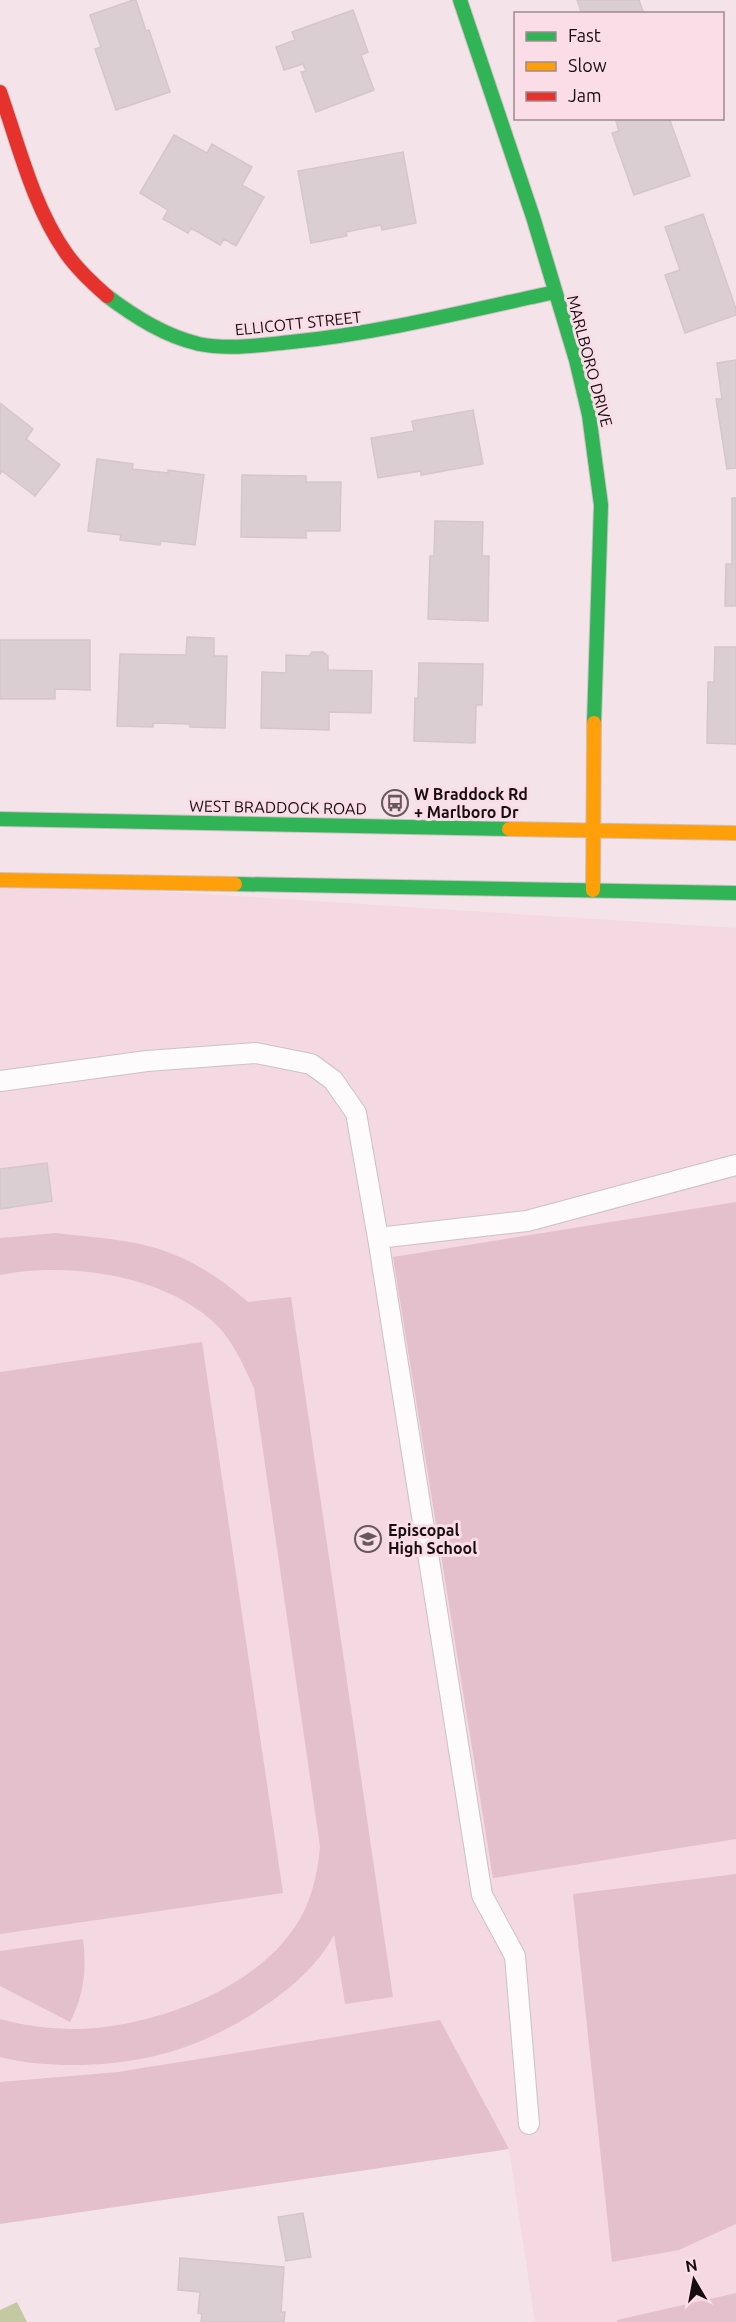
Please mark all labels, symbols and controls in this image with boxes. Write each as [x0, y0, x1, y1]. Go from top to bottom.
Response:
legend [514, 12, 724, 120]
text: Fast [568, 25, 601, 45]
text: Slow [568, 55, 607, 75]
text: Jam [568, 85, 602, 105]
street label: MARLBORO DRIVE [564, 293, 616, 429]
street label: ELLICOTT STREET [234, 307, 362, 339]
place label: W Braddock Rd + Marlboro Dr [414, 785, 528, 821]
bus stop icon: W Braddock Rd + Marlboro Dr [380, 788, 410, 818]
street label: WEST BRADDOCK ROAD [189, 796, 367, 818]
place label: Episcopal High School [388, 1521, 477, 1557]
school or university icon: Episcopal High School [353, 1524, 383, 1554]
north arrow [664, 2250, 724, 2310]
text: N [684, 2255, 699, 2275]

